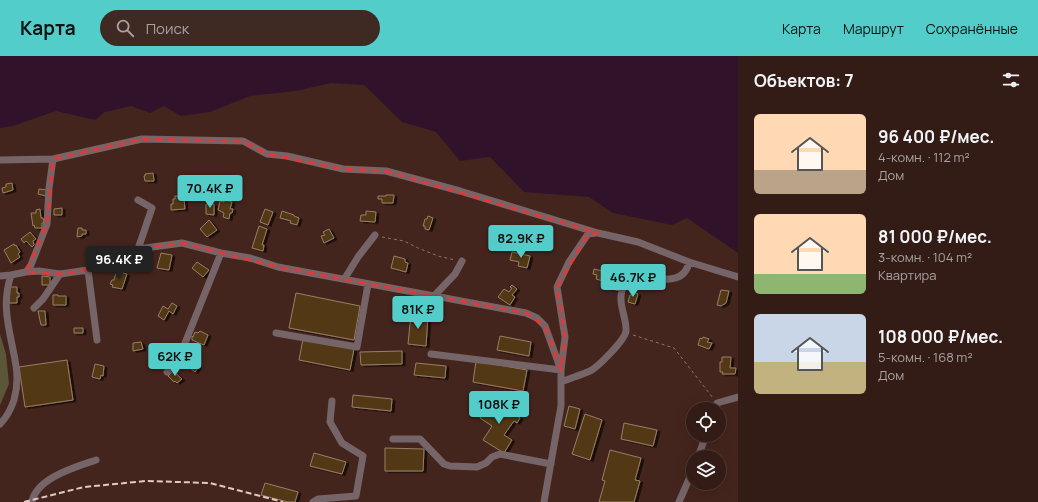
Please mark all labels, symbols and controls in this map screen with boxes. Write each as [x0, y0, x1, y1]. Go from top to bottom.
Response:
search box [100, 10, 380, 46]
text: Карта [20, 15, 76, 41]
icon: search [114, 17, 136, 39]
text: Поиск [146, 18, 189, 39]
text: Карта [782, 19, 821, 38]
text: Маршрут [843, 19, 904, 38]
text: Сохранённые [926, 19, 1018, 38]
text: Объектов: 7 [754, 69, 854, 92]
icon: filters [1000, 69, 1022, 91]
text: 96 400 ₽/мес. [878, 125, 994, 148]
icon: home [786, 130, 834, 178]
text: 4-комн. · 112 m² [878, 148, 970, 166]
text: Дом [878, 166, 904, 184]
pin: 70.4K ₽ [173, 175, 247, 209]
text: 70.4K ₽ [186, 179, 234, 197]
pin: 82.9K ₽ [484, 225, 558, 259]
text: 81 000 ₽/мес. [878, 225, 992, 248]
text: 82.9K ₽ [497, 229, 545, 247]
icon: home [786, 230, 834, 278]
pin: 96.4K ₽ [82, 246, 156, 280]
text: 3-комн. · 104 m² [878, 248, 972, 266]
text: 96.4K ₽ [95, 250, 143, 268]
pin: 46.7K ₽ [596, 264, 670, 298]
text: Квартира [878, 266, 937, 284]
text: 46.7K ₽ [610, 268, 656, 286]
pin: 81K ₽ [390, 296, 446, 330]
text: 81K ₽ [401, 300, 435, 318]
text: 108 000 ₽/мес. [878, 325, 1003, 348]
icon: home [786, 330, 834, 378]
pin: 62K ₽ [147, 343, 203, 377]
text: 62K ₽ [157, 347, 193, 365]
text: 5-комн. · 168 m² [878, 348, 973, 366]
text: Дом [878, 366, 904, 384]
pin: 108K ₽ [466, 391, 532, 425]
text: 108K ₽ [478, 395, 520, 413]
map controls [686, 402, 726, 490]
button: locate [686, 402, 726, 442]
button: layers [686, 450, 726, 490]

